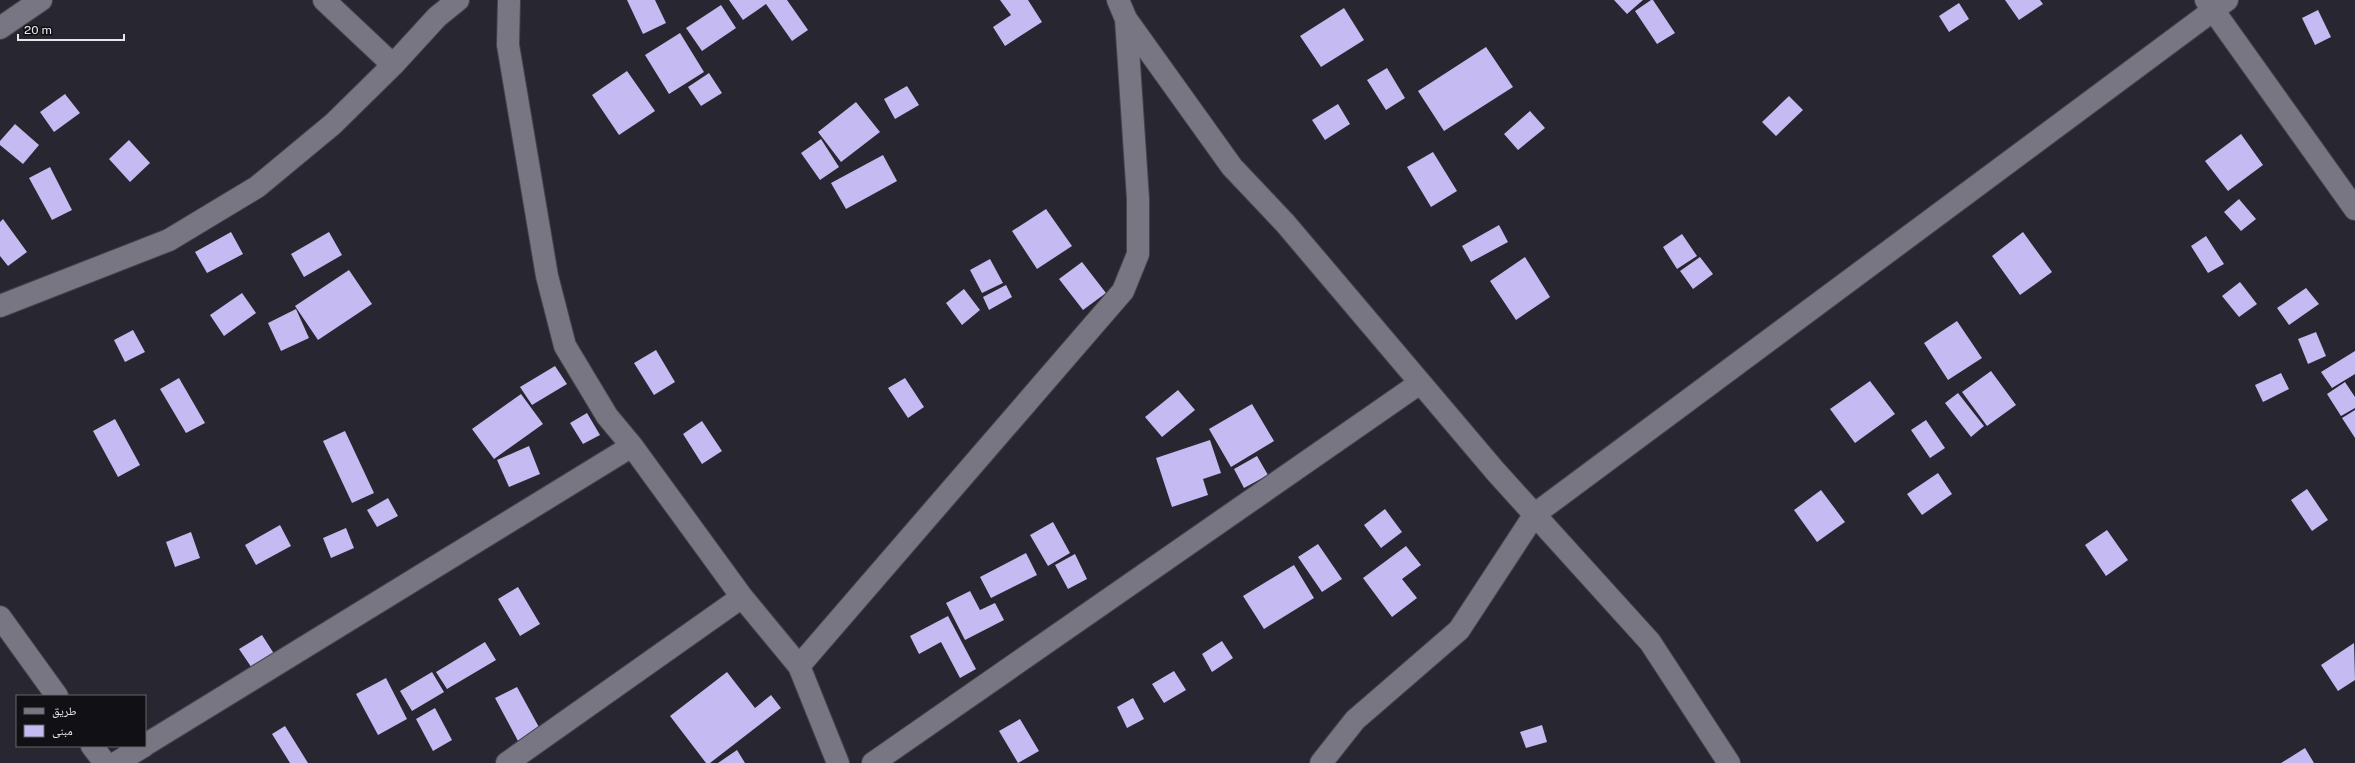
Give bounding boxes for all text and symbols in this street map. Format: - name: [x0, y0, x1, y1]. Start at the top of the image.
- scale bar: [18, 16, 124, 42]
- text: 20 m: [24, 23, 52, 37]
- legend: [16, 695, 146, 747]
- text: طريق: [52, 704, 77, 718]
- text: مبنى: [52, 724, 73, 738]

